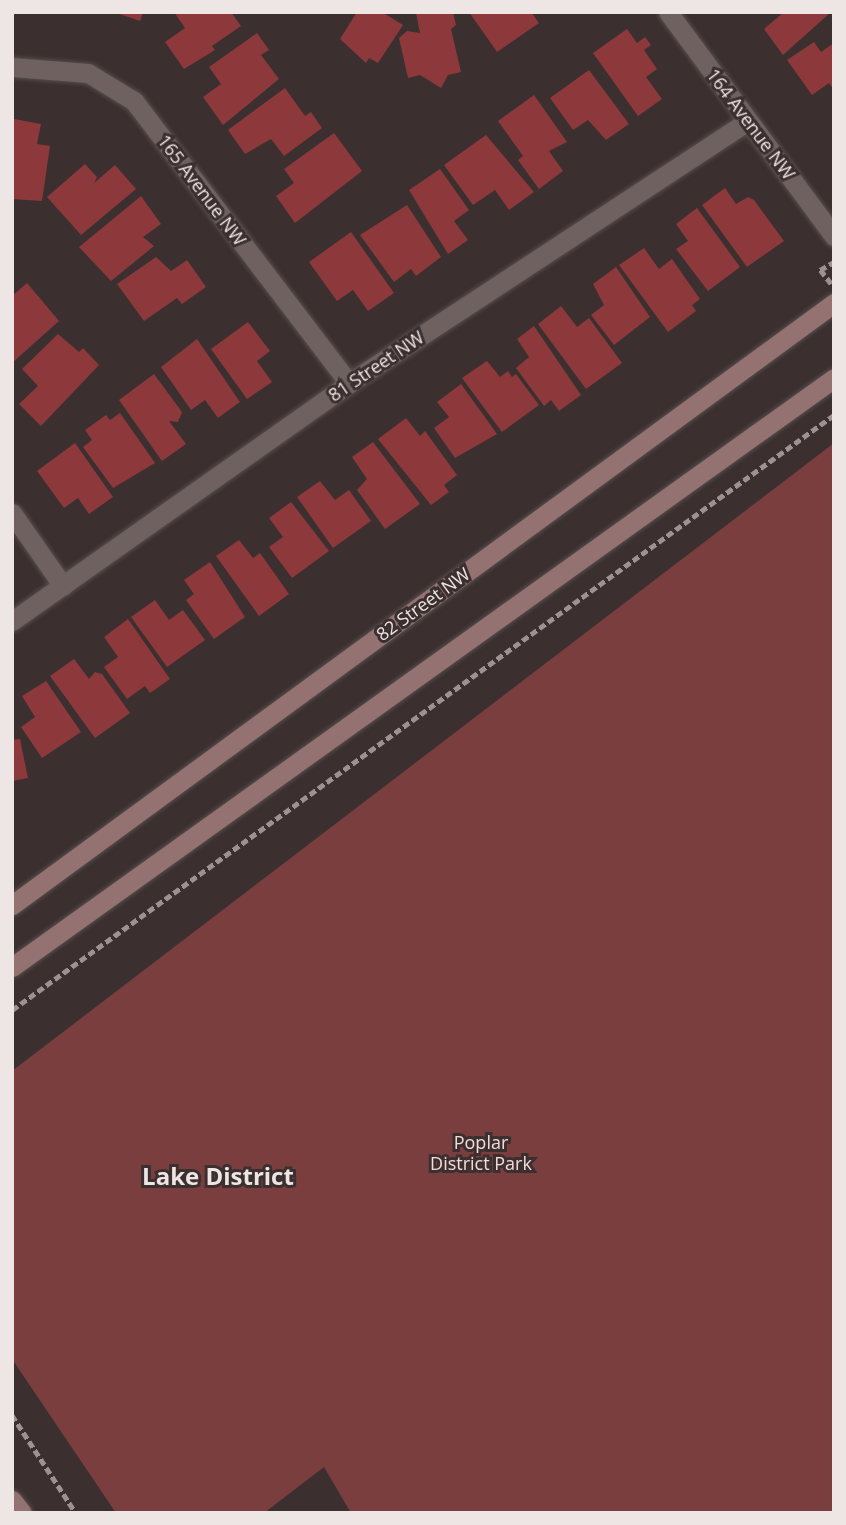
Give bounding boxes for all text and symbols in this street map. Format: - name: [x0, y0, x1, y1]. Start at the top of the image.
- street label: 164 Avenue NW: [702, 64, 800, 184]
- street label: 165 Avenue NW: [153, 130, 251, 250]
- street label: 81 Street NW: [324, 326, 428, 406]
- street label: 82 Street NW: [372, 563, 474, 645]
- park label: Poplar District Park: [430, 1132, 532, 1174]
- district label: Lake District: [142, 1162, 294, 1190]

